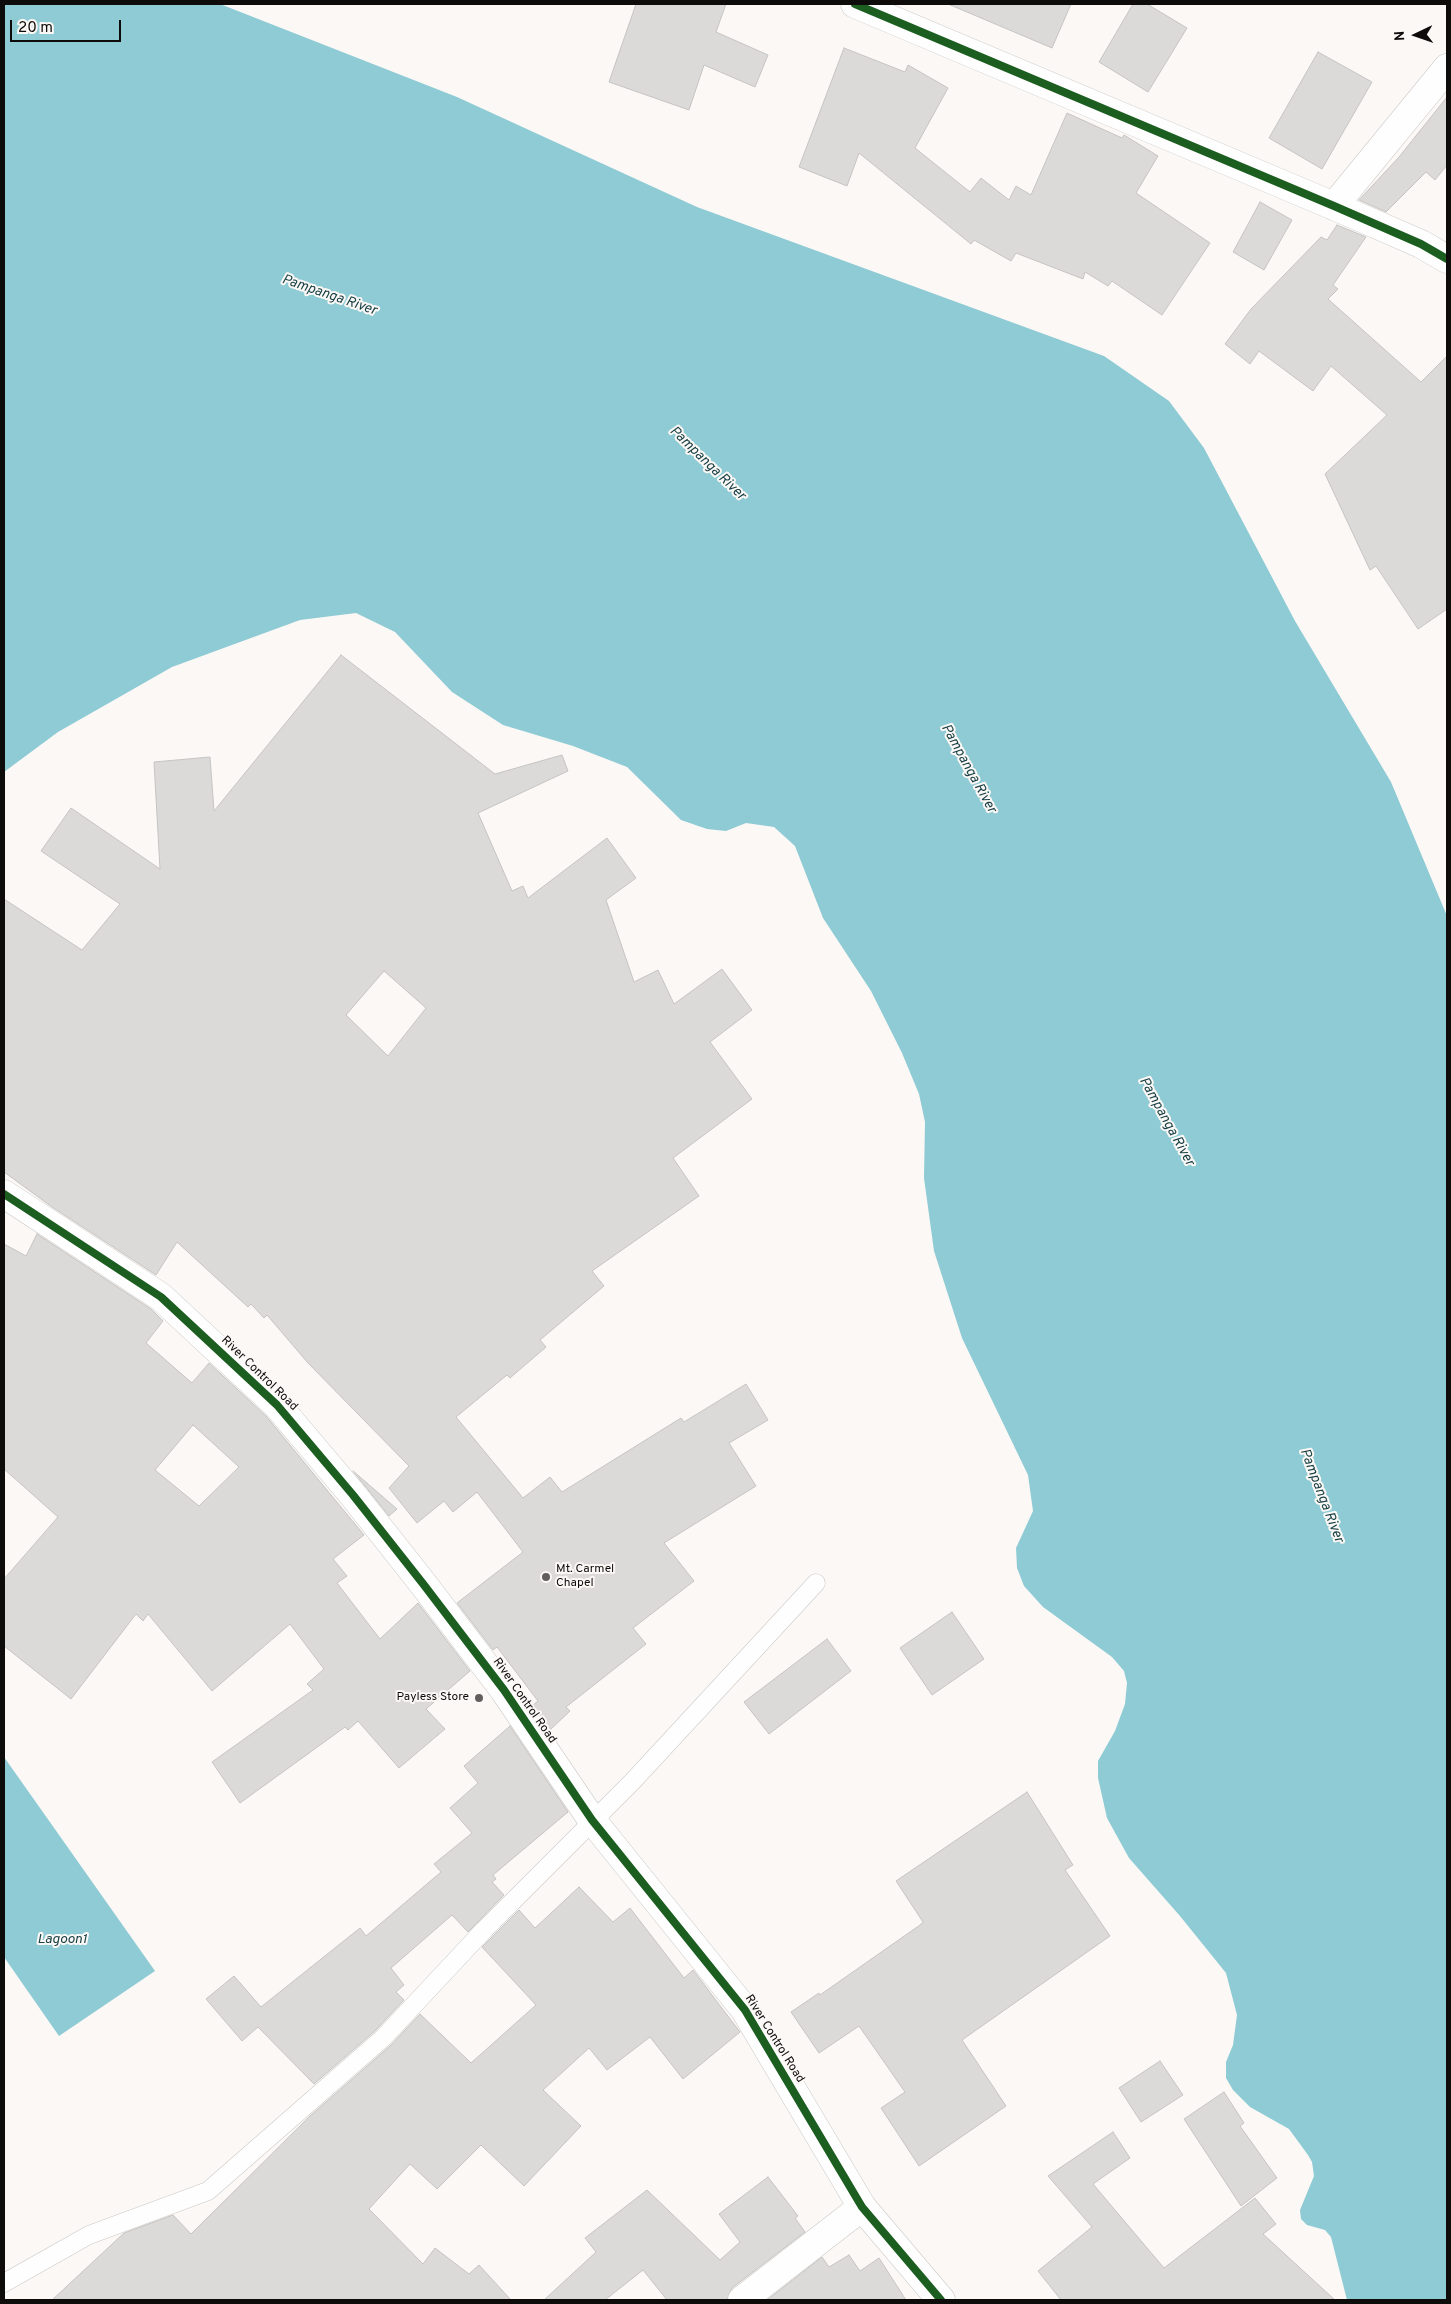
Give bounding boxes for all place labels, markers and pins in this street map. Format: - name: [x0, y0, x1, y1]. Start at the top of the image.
- place label: Mt. Carmel Chapel: [556, 1563, 614, 1591]
- marker: Mt. Carmel Chapel: [540, 1571, 552, 1583]
- place label: Payless Store: [397, 1691, 469, 1705]
- marker: Payless Store: [473, 1692, 485, 1704]

